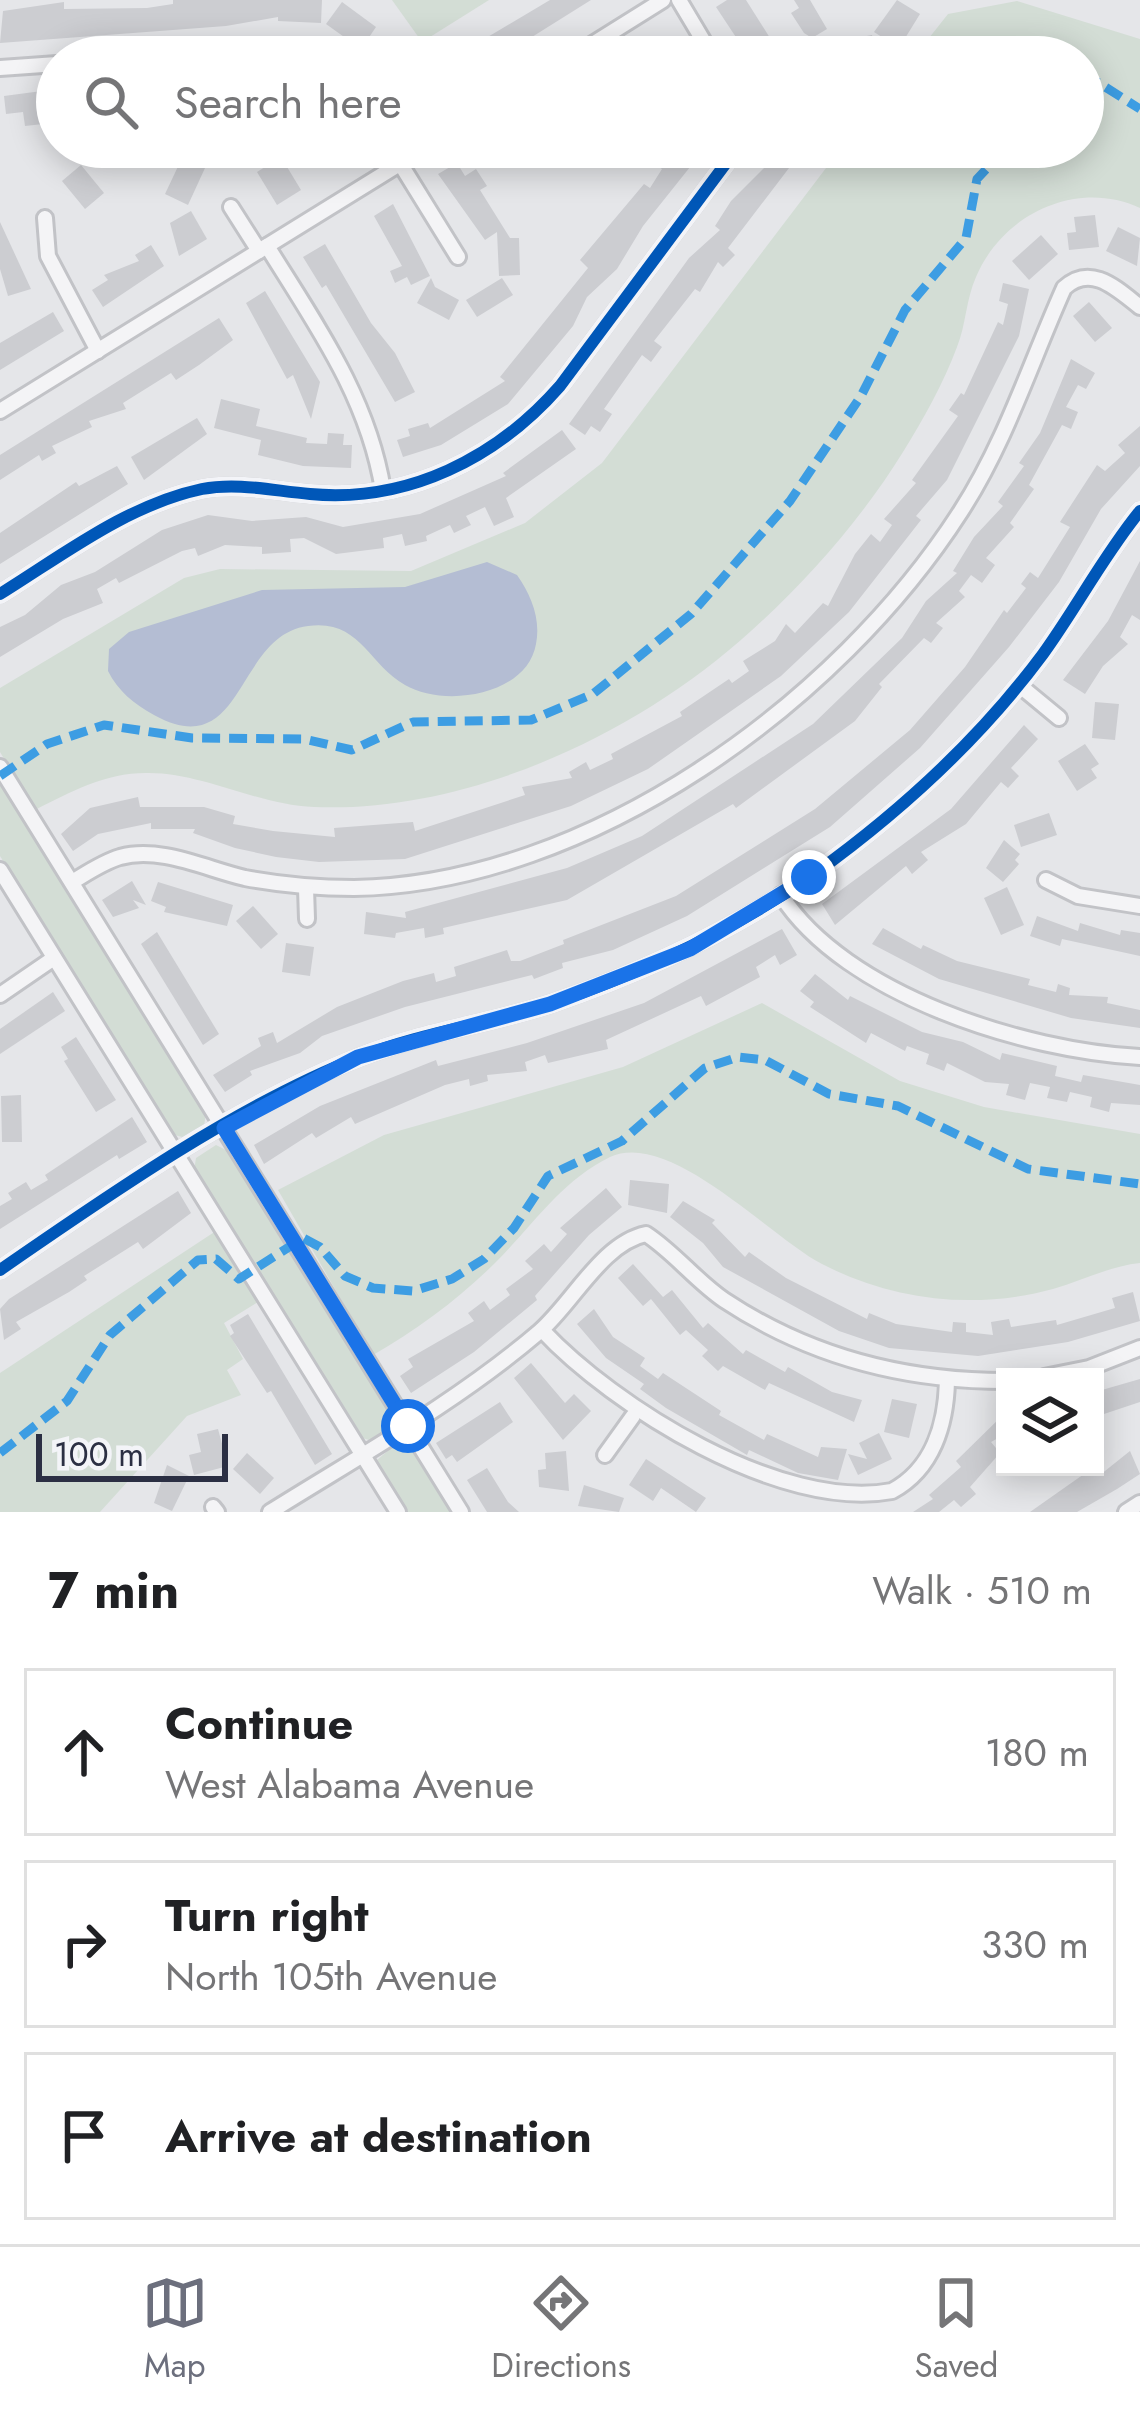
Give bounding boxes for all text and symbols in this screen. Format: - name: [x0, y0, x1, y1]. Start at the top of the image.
- search box: [36, 36, 1104, 168]
- icon: search: [78, 69, 144, 135]
- text: Search here: [174, 70, 402, 135]
- route end: [782, 850, 836, 904]
- map controls: [996, 1368, 1104, 1476]
- button: layers: [996, 1368, 1104, 1476]
- route start: [381, 1399, 435, 1453]
- scale bar: [36, 1428, 228, 1481]
- text: 100 m: [54, 1431, 144, 1478]
- text: 7 min: [48, 1553, 179, 1627]
- text: Walk · 510 m: [872, 1562, 1092, 1619]
- text: Continue: [165, 1691, 353, 1756]
- icon: ahead: [51, 1719, 117, 1785]
- text: 180 m: [985, 1724, 1089, 1781]
- text: West Alabama Avenue: [165, 1756, 534, 1813]
- text: Turn right: [165, 1883, 369, 1948]
- icon: right: [51, 1911, 117, 1977]
- text: 330 m: [981, 1916, 1089, 1973]
- text: North 105th Avenue: [165, 1948, 497, 2005]
- icon: arrive: [51, 2103, 117, 2169]
- text: Arrive at destination: [165, 2104, 592, 2169]
- tab: Map: [142, 2270, 208, 2389]
- tab: Directions: [491, 2270, 631, 2389]
- tab: Saved: [915, 2270, 998, 2389]

